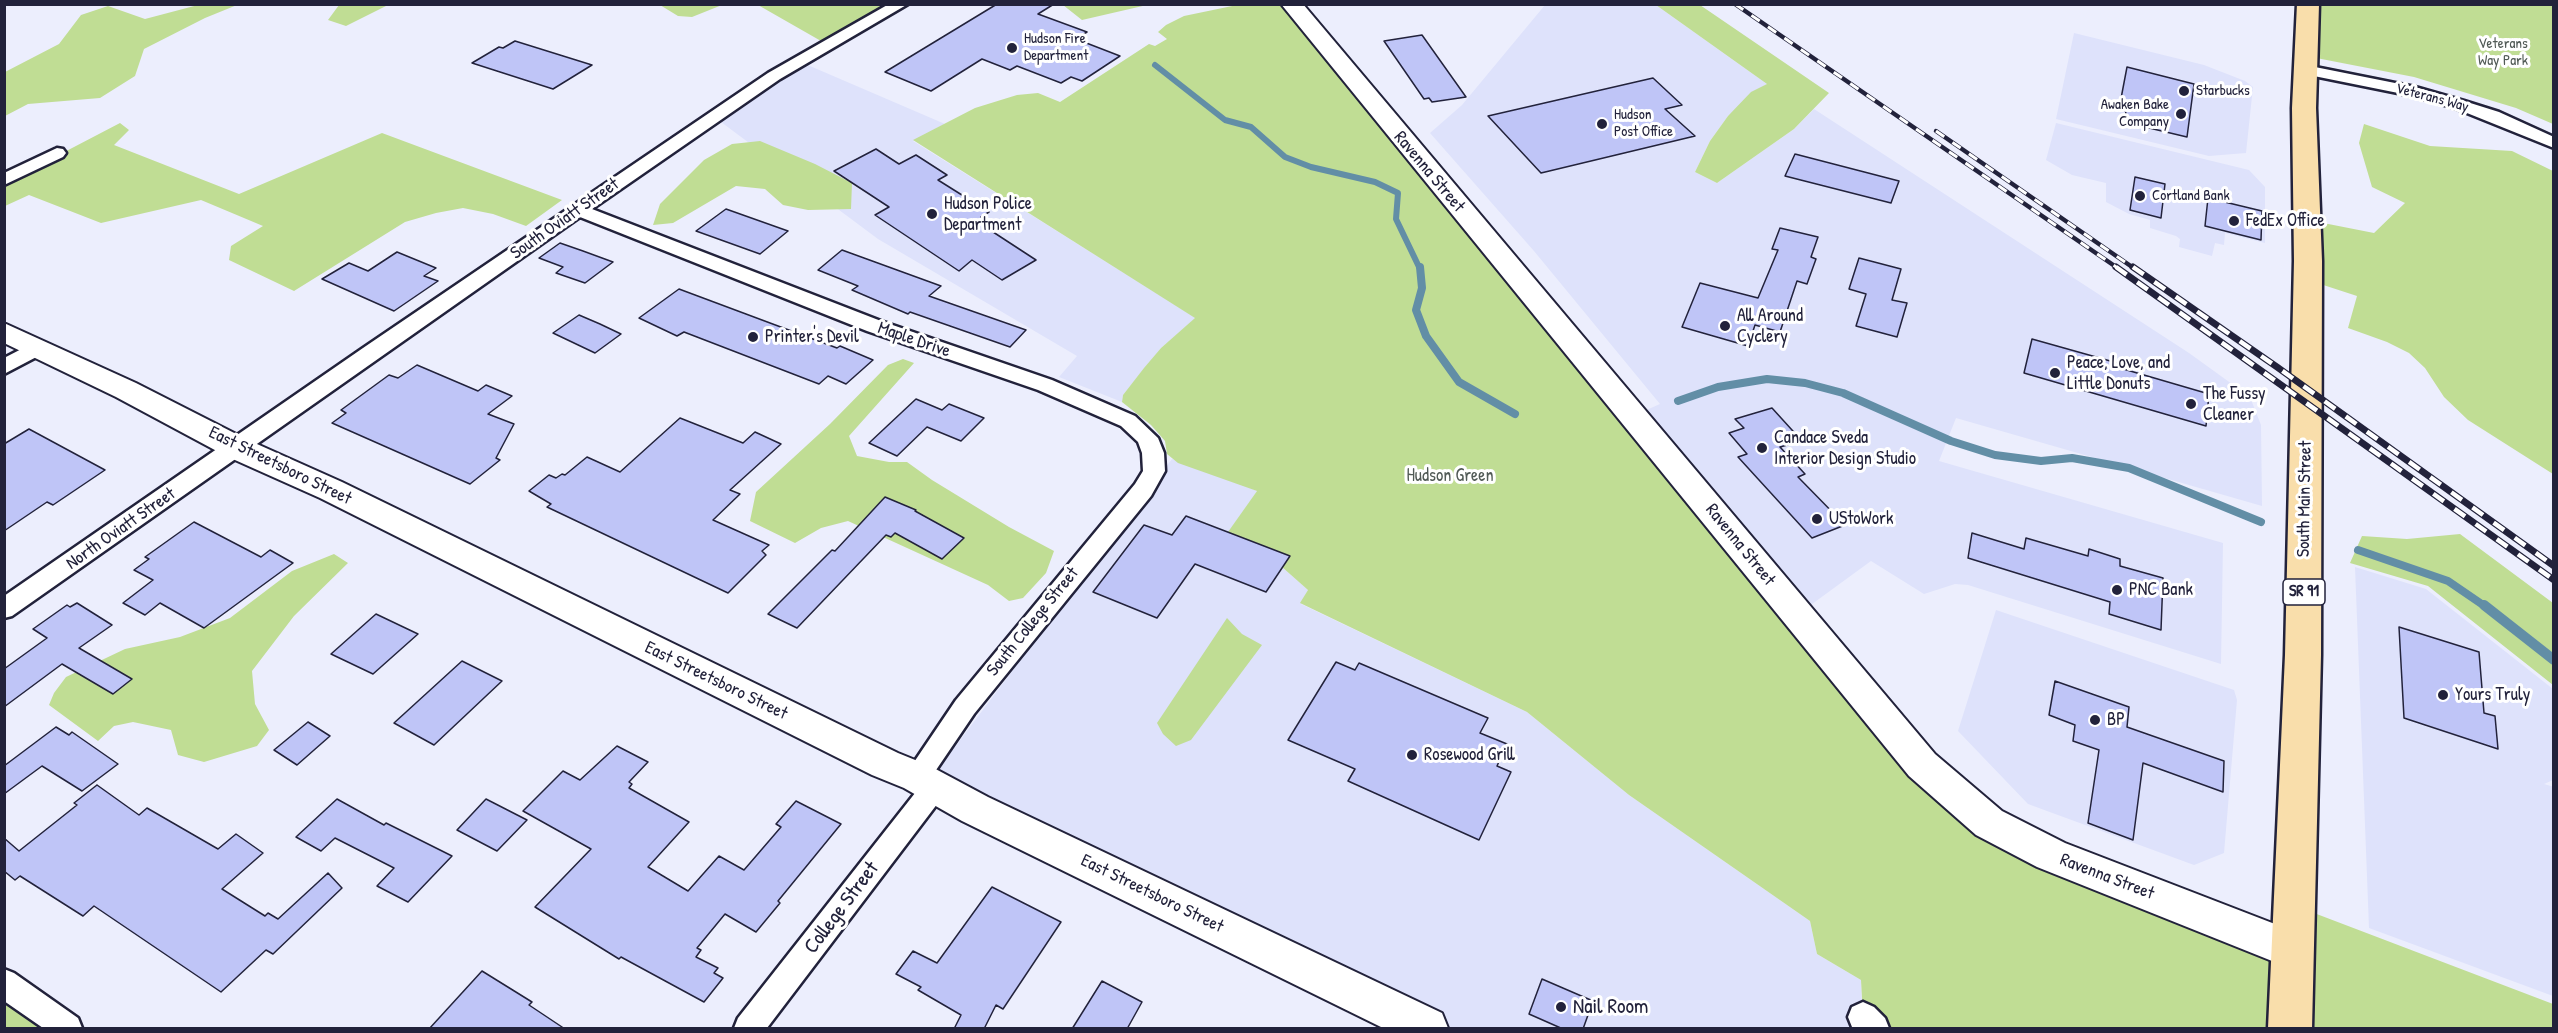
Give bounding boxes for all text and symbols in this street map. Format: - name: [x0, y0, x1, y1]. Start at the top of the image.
- place label: Hudson Fire Department: [1024, 30, 1088, 65]
- park label: Veterans Way Park: [2478, 35, 2528, 70]
- marker: Hudson Fire Department: [1005, 41, 1019, 55]
- street label: Veterans Way: [2394, 80, 2470, 116]
- place label: Starbucks: [2196, 82, 2250, 100]
- marker: Starbucks: [2177, 84, 2191, 98]
- place label: Awaken Bake Company: [2101, 96, 2169, 131]
- place label: Hudson Post Office: [1614, 106, 1673, 141]
- marker: Awaken Bake Company: [2174, 107, 2188, 121]
- marker: Hudson Post Office: [1595, 117, 1609, 131]
- street label: Ravenna Street: [1389, 127, 1469, 217]
- street label: South Oviatt Street: [507, 174, 623, 264]
- place label: Cortland Bank: [2152, 187, 2230, 205]
- marker: Cortland Bank: [2133, 189, 2147, 203]
- place label: Hudson Police Department: [944, 193, 1032, 236]
- marker: Hudson Police Department: [925, 207, 939, 221]
- place label: FedEx Office: [2246, 210, 2325, 232]
- marker: FedEx Office: [2227, 214, 2241, 228]
- place label: All Around Cyclery: [1737, 305, 1803, 348]
- street label: Maple Drive: [875, 318, 953, 362]
- marker: All Around Cyclery: [1718, 319, 1732, 333]
- place label: Printer's Devil: [765, 326, 859, 348]
- marker: Printer's Devil: [746, 330, 760, 344]
- place label: Peace, Love, and Little Donuts: [2067, 352, 2170, 394]
- marker: Peace, Love, and Little Donuts: [2048, 366, 2062, 380]
- place label: The Fussy Cleaner: [2203, 383, 2266, 426]
- marker: The Fussy Cleaner: [2184, 397, 2198, 411]
- street label: East Streetsboro Street: [205, 422, 355, 510]
- place label: Candace Sveda Interior Design Studio: [1774, 427, 1916, 470]
- marker: Candace Sveda Interior Design Studio: [1755, 441, 1769, 455]
- street label: South Main Street: [2293, 441, 2317, 557]
- park label: Hudson Green: [1406, 465, 1494, 487]
- street label: North Oviatt Street: [62, 483, 180, 575]
- street label: Ravenna Street: [1700, 500, 1780, 590]
- place label: UStoWork: [1829, 508, 1893, 530]
- marker: UStoWork: [1810, 512, 1824, 526]
- street label: South College Street: [982, 563, 1084, 681]
- place label: PNC Bank: [2129, 579, 2193, 601]
- road number: SR 91: [2283, 579, 2325, 605]
- marker: PNC Bank: [2110, 583, 2124, 597]
- street label: East Streetsboro Street: [641, 637, 791, 725]
- place label: Yours Truly: [2455, 684, 2530, 706]
- marker: Yours Truly: [2436, 688, 2450, 702]
- place label: BP: [2107, 709, 2125, 731]
- marker: BP: [2088, 713, 2102, 727]
- place label: Rosewood Grill: [1424, 744, 1515, 766]
- marker: Rosewood Grill: [1405, 748, 1419, 762]
- street label: Ravenna Street: [2057, 849, 2157, 905]
- street label: East Streetsboro Street: [1077, 850, 1227, 938]
- street label: College Street: [799, 857, 885, 959]
- place label: Nail Room: [1573, 994, 1648, 1020]
- marker: Nail Room: [1554, 1000, 1568, 1014]

